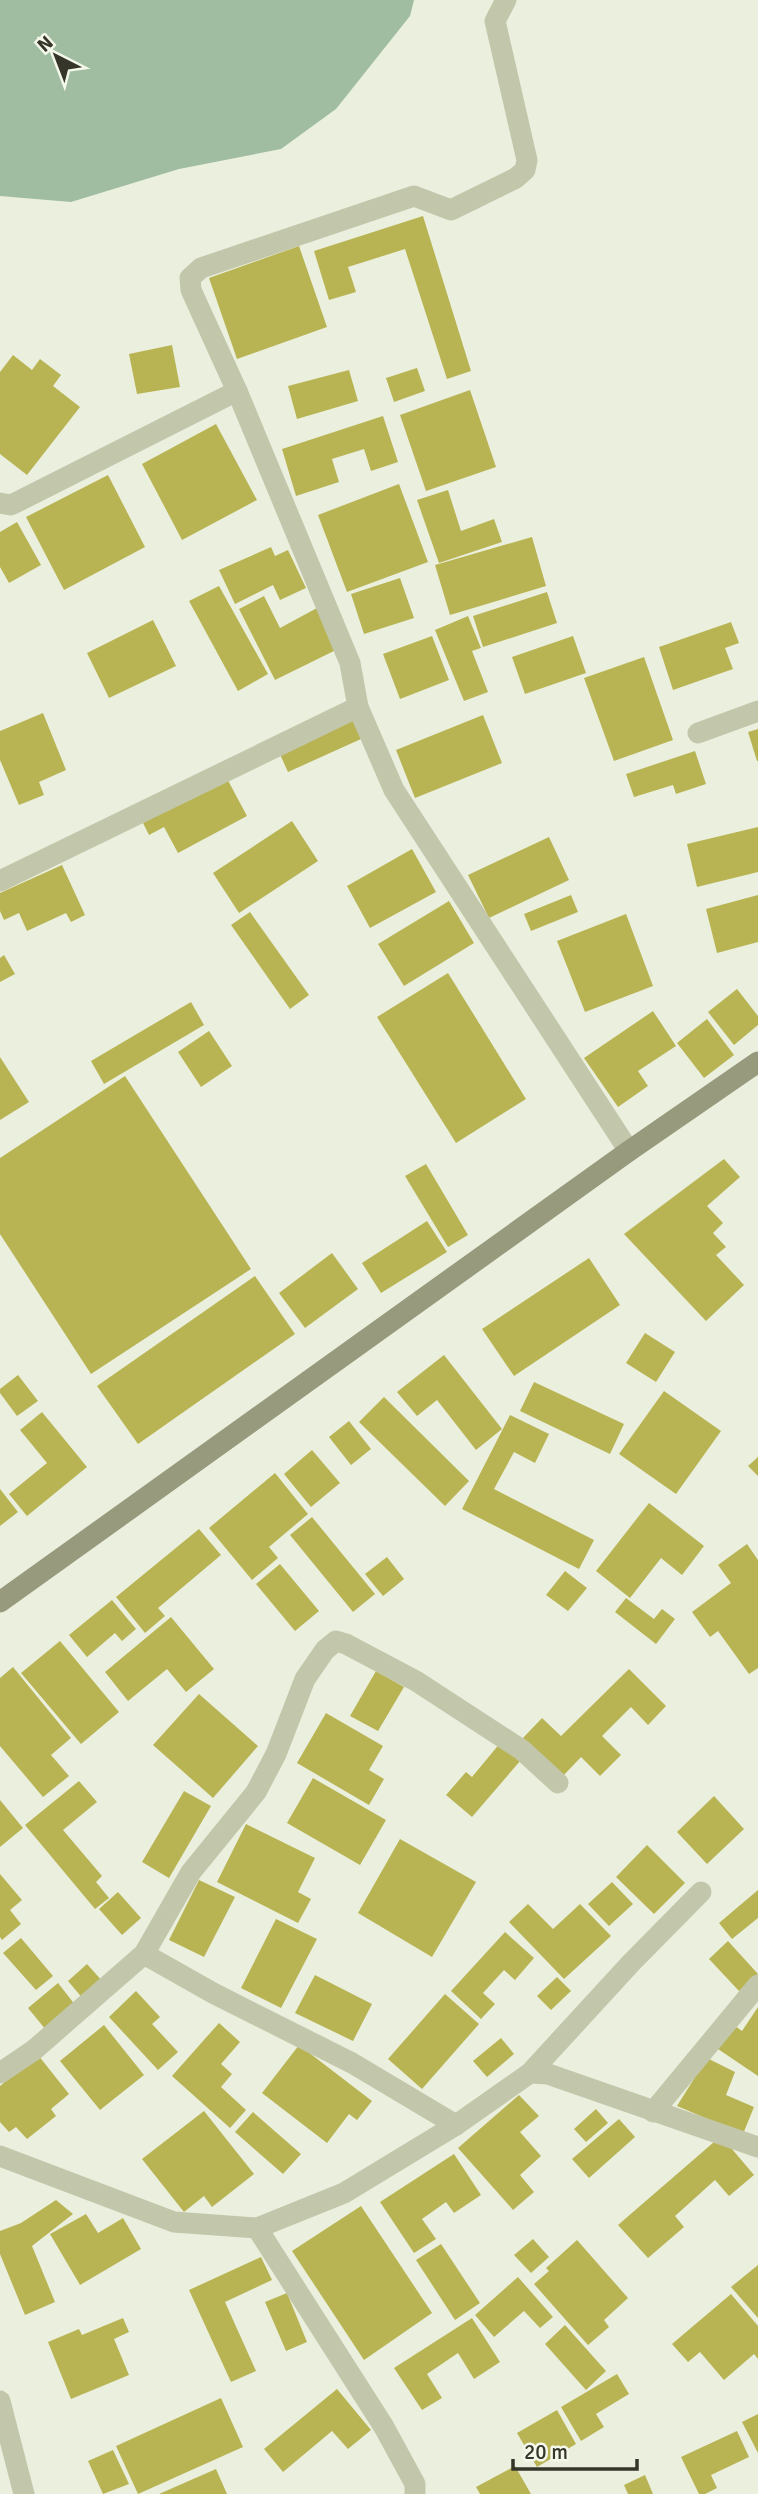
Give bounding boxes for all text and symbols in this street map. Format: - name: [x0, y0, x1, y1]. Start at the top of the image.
- north arrow: [21, 21, 91, 91]
- text: N: [32, 31, 58, 57]
- scale bar: [513, 2428, 637, 2472]
- text: 20 m: [524, 2439, 568, 2465]

